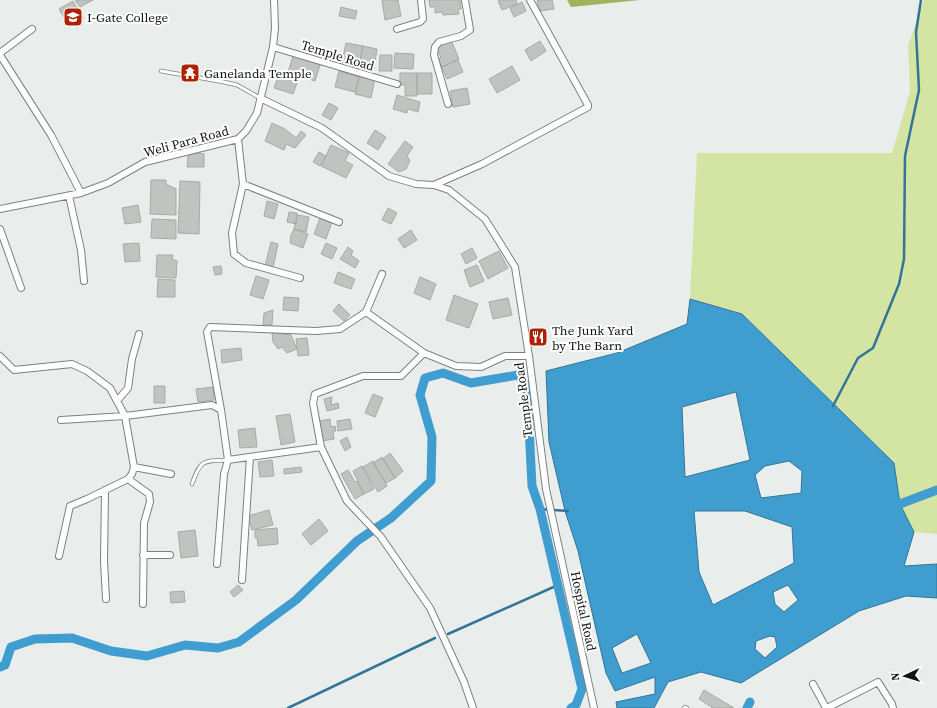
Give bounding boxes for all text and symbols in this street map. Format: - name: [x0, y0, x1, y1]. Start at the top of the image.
- school or university icon: I-Gate College: [62, 6, 84, 28]
- place label: I-Gate College: [87, 9, 169, 26]
- street label: Temple Road: [299, 36, 377, 75]
- temple icon: Ganelanda Temple: [179, 62, 201, 84]
- place label: Ganelanda Temple: [204, 65, 312, 82]
- street label: Weli Para Road: [142, 122, 231, 161]
- place label: The Junk Yard by The Barn: [552, 322, 634, 354]
- restaurant icon: The Junk Yard by The Barn: [527, 326, 549, 348]
- street label: Temple Road: [510, 361, 537, 438]
- street label: Hospital Road: [567, 570, 600, 653]
- north arrow: [885, 656, 925, 696]
- text: N: [888, 672, 903, 681]

